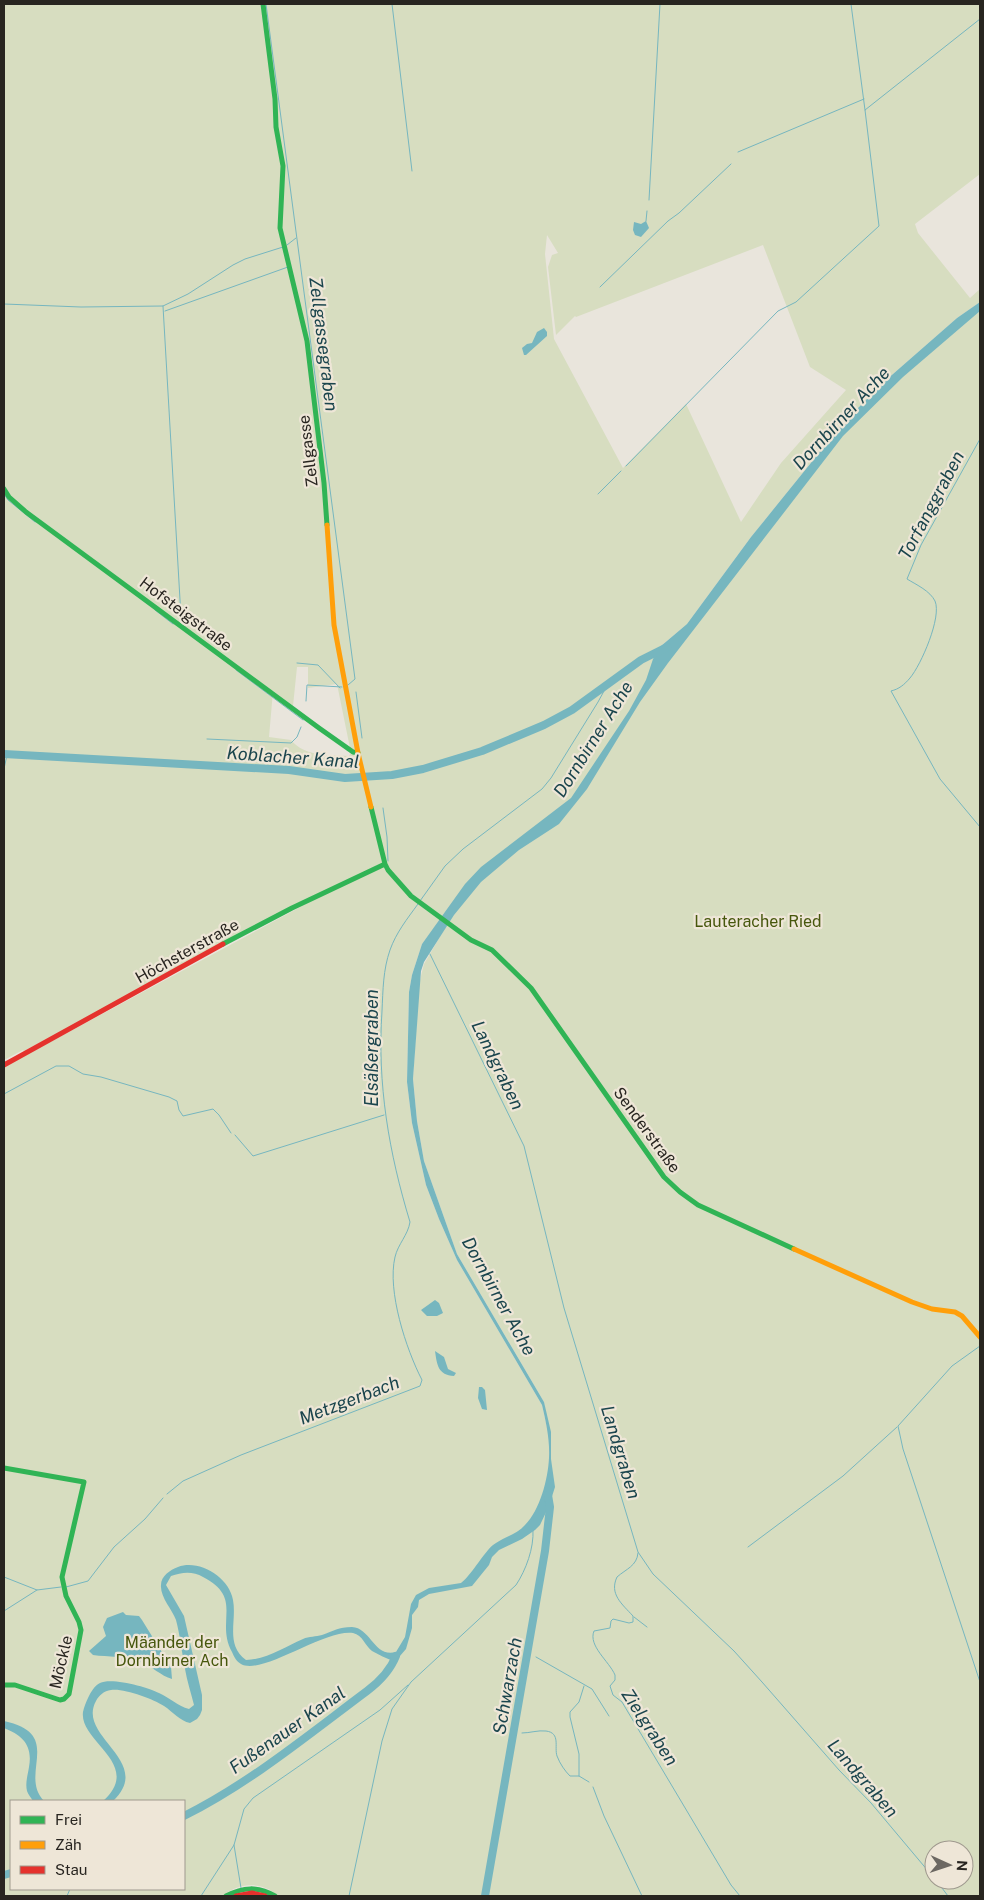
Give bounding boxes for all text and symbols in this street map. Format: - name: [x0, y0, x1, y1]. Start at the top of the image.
- water label: Zellgassegraben: [305, 276, 343, 412]
- water label: Dornbirner Ache: [788, 362, 894, 474]
- street label: Zellgasse: [294, 414, 322, 488]
- water label: Torfanggraben: [894, 447, 968, 563]
- street label: Hofsteigstraße: [136, 573, 236, 655]
- water label: Dornbirner Ache: [549, 677, 637, 801]
- water label: Koblacher Kanal: [226, 742, 360, 772]
- park label: Lauteracher Ried: [694, 912, 822, 931]
- street label: Höchsterstraße: [132, 915, 242, 987]
- water label: Elsäßergraben: [361, 989, 382, 1107]
- water label: Landgraben: [467, 1017, 529, 1113]
- street label: Senderstraße: [610, 1083, 684, 1177]
- water label: Dornbirner Ache: [458, 1233, 540, 1359]
- water label: Metzgerbach: [296, 1371, 402, 1429]
- water label: Landgraben: [597, 1403, 645, 1501]
- street label: Möckle: [46, 1633, 76, 1691]
- park label: Mäander der Dornbirner Ach: [116, 1633, 228, 1670]
- water label: Schwarzach: [488, 1636, 526, 1736]
- water label: Fußenauer Kanal: [225, 1682, 349, 1778]
- water label: Zielgraben: [617, 1685, 683, 1769]
- water label: Landgraben: [823, 1735, 903, 1821]
- legend: [10, 1800, 185, 1890]
- text: Frei: [55, 1811, 82, 1828]
- text: Zäh: [55, 1836, 82, 1853]
- north arrow: [924, 1840, 974, 1890]
- text: N: [954, 1860, 970, 1872]
- text: Stau: [55, 1861, 88, 1878]

